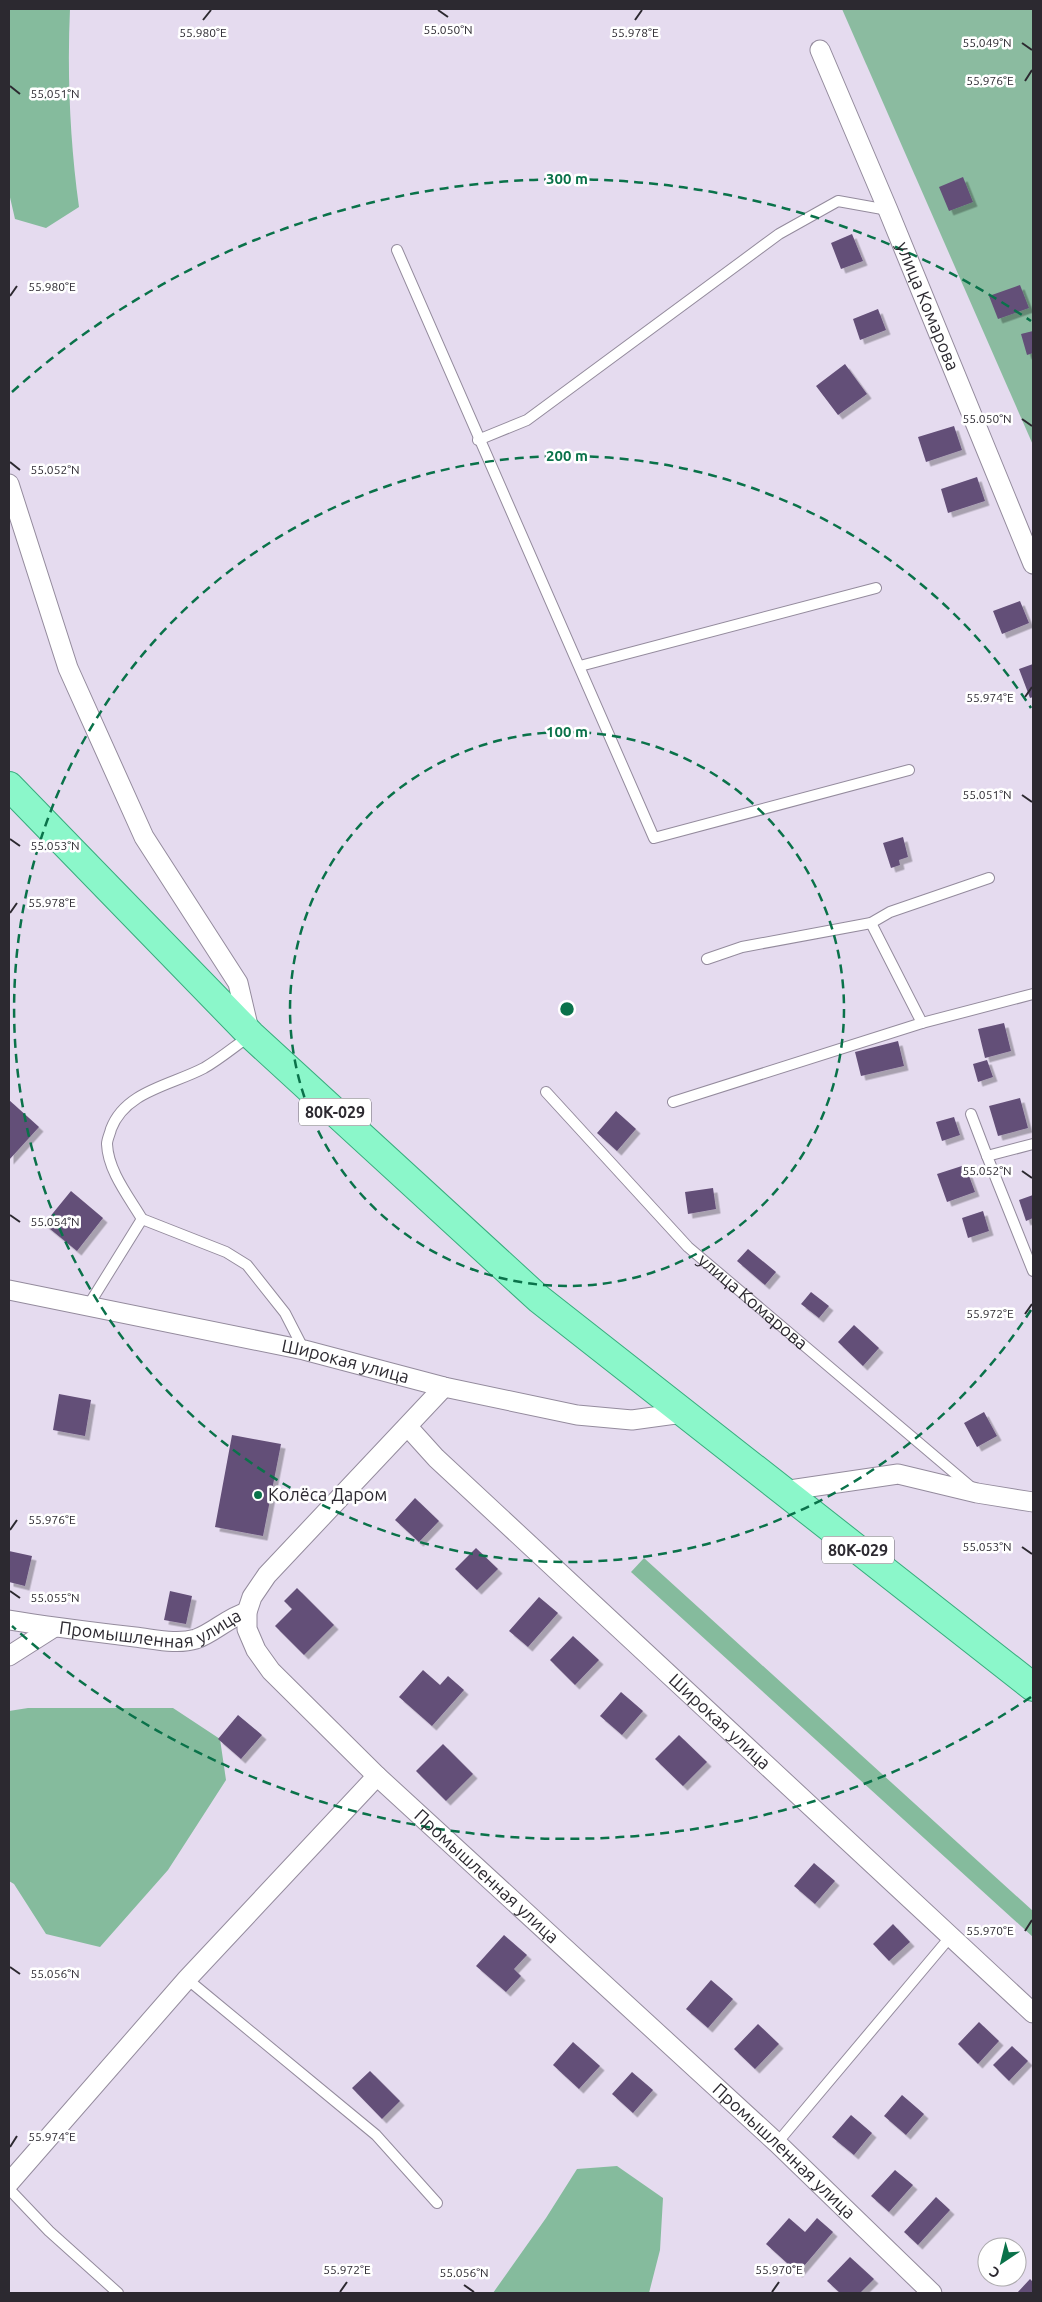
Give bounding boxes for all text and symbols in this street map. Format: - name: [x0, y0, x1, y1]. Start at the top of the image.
- text: 55.050°N: [423, 23, 473, 36]
- text: 55.980°E: [179, 26, 227, 39]
- text: 55.978°E: [611, 26, 659, 39]
- text: 55.049°N: [962, 36, 1012, 49]
- text: 55.976°E: [966, 74, 1014, 87]
- text: 55.051°N: [30, 87, 80, 100]
- text: 300 m: [546, 170, 588, 187]
- street label: улица Комарова: [893, 239, 964, 373]
- text: 55.980°E: [28, 280, 76, 293]
- text: 55.050°N: [962, 412, 1012, 425]
- text: 200 m: [546, 447, 588, 464]
- text: 55.052°N: [30, 463, 80, 476]
- text: 55.974°E: [966, 691, 1014, 704]
- text: 100 m: [546, 723, 588, 740]
- text: 55.051°N: [962, 788, 1012, 801]
- text: 55.053°N: [30, 839, 80, 852]
- text: 55.978°E: [28, 896, 76, 909]
- centre of rings: [558, 1000, 576, 1018]
- road number: 80К-029: [299, 1098, 371, 1126]
- text: 55.052°N: [962, 1164, 1012, 1177]
- text: 55.054°N: [30, 1215, 80, 1228]
- street label: улица Комарова: [694, 1249, 812, 1353]
- text: 55.972°E: [966, 1307, 1014, 1320]
- street label: Широкая улица: [280, 1335, 412, 1386]
- place label: Колёса Даром: [268, 1484, 387, 1504]
- marker: Колёса Даром: [252, 1489, 264, 1501]
- text: 55.976°E: [28, 1513, 76, 1526]
- road number: 80К-029: [822, 1536, 894, 1564]
- text: 55.053°N: [962, 1540, 1012, 1553]
- text: 55.055°N: [30, 1591, 80, 1604]
- street label: Промышленная улица: [58, 1605, 244, 1651]
- street label: Широкая улица: [666, 1669, 775, 1773]
- street label: Промышленная улица: [411, 1805, 563, 1947]
- text: 55.970°E: [966, 1924, 1014, 1937]
- text: 55.056°N: [30, 1967, 80, 1980]
- street label: Промышленная улица: [709, 2078, 860, 2222]
- text: 55.974°E: [28, 2130, 76, 2143]
- north arrow: [977, 2237, 1027, 2287]
- text: 55.972°E: [323, 2263, 371, 2276]
- text: 55.970°E: [755, 2263, 803, 2276]
- text: С: [986, 2264, 1003, 2282]
- text: 55.056°N: [439, 2266, 489, 2279]

